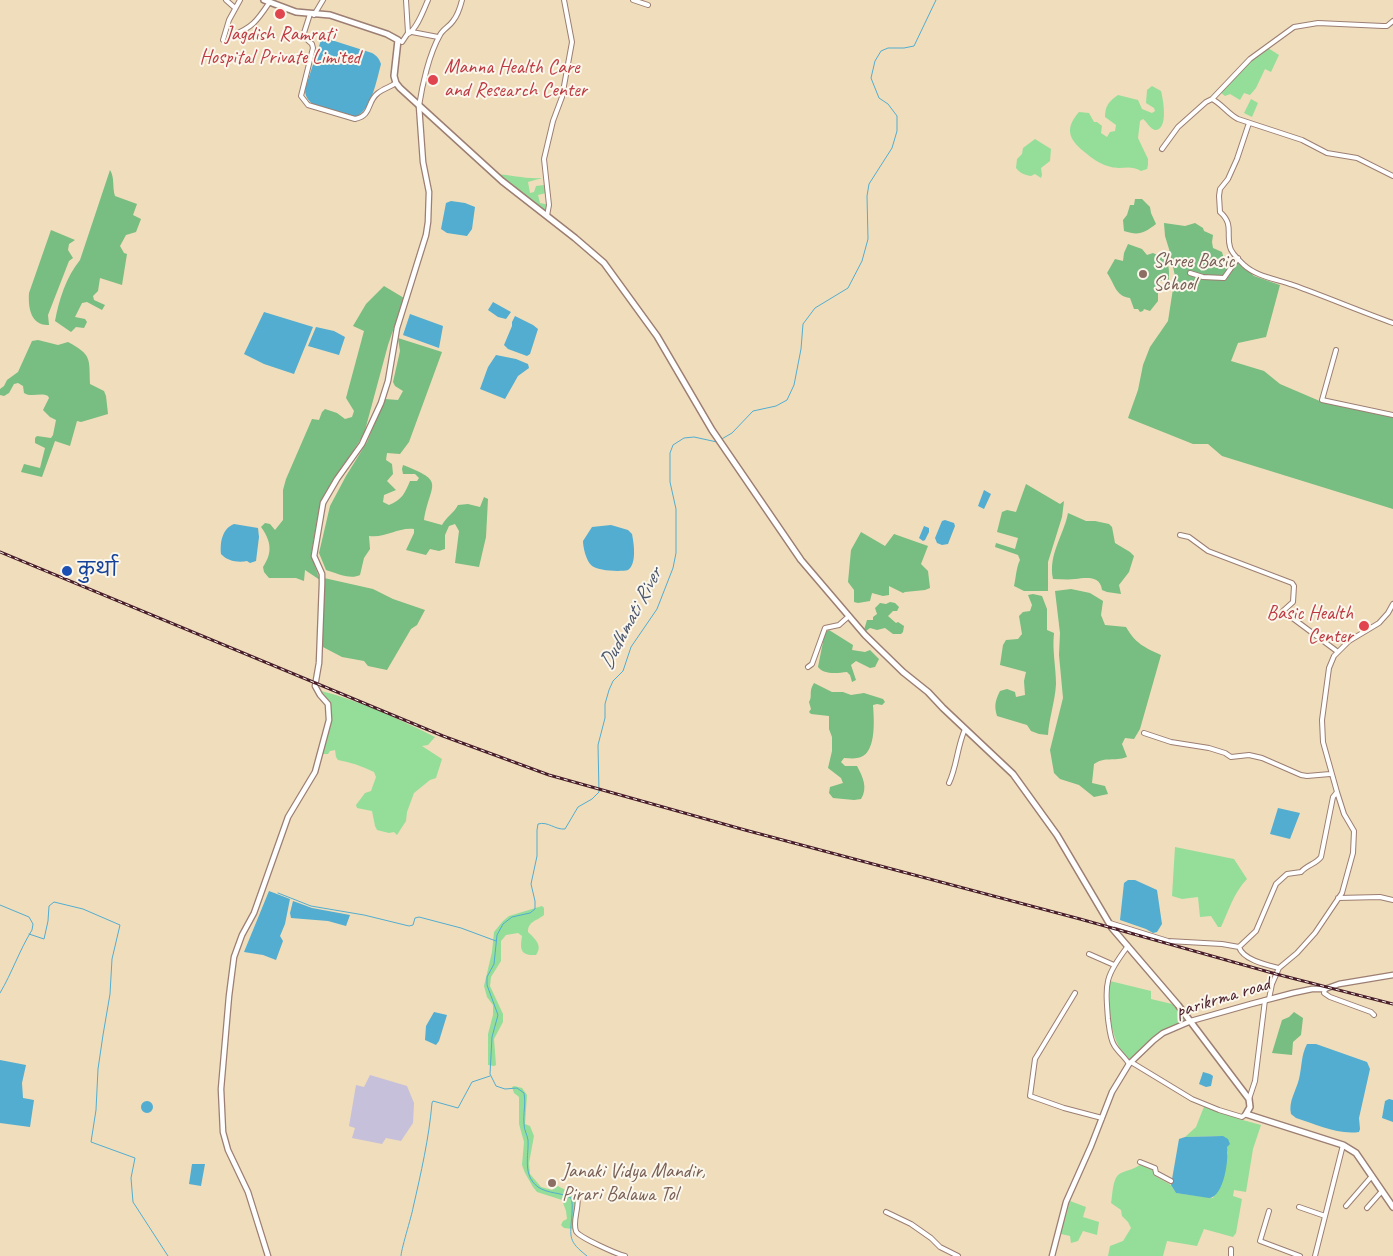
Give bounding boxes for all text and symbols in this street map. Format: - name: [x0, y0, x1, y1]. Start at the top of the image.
- marker: Jagdish Ramrati Hospital Private Limited: [273, 7, 287, 21]
- place label: Jagdish Ramrati Hospital Private Limited: [200, 23, 360, 70]
- place label: Manna Health Care and Research Center: [444, 56, 587, 103]
- marker: Manna Health Care and Research Center: [426, 73, 440, 87]
- place label: Shree Basic School: [1153, 250, 1234, 297]
- marker: Shree Basic School: [1137, 268, 1149, 280]
- place label: कुर्था: [78, 559, 118, 583]
- marker: कुर्था: [60, 564, 74, 578]
- water label: Dudhmati River: [594, 564, 668, 674]
- place label: Basic Health Center: [1267, 602, 1353, 649]
- marker: Basic Health Center: [1357, 619, 1371, 633]
- street label: parikrma road: [1173, 972, 1273, 1024]
- place label: Janaki Vidya Mandir, Pirari Balawa Tol: [562, 1160, 706, 1207]
- marker: Janaki Vidya Mandir, Pirari Balawa Tol: [546, 1177, 558, 1189]

